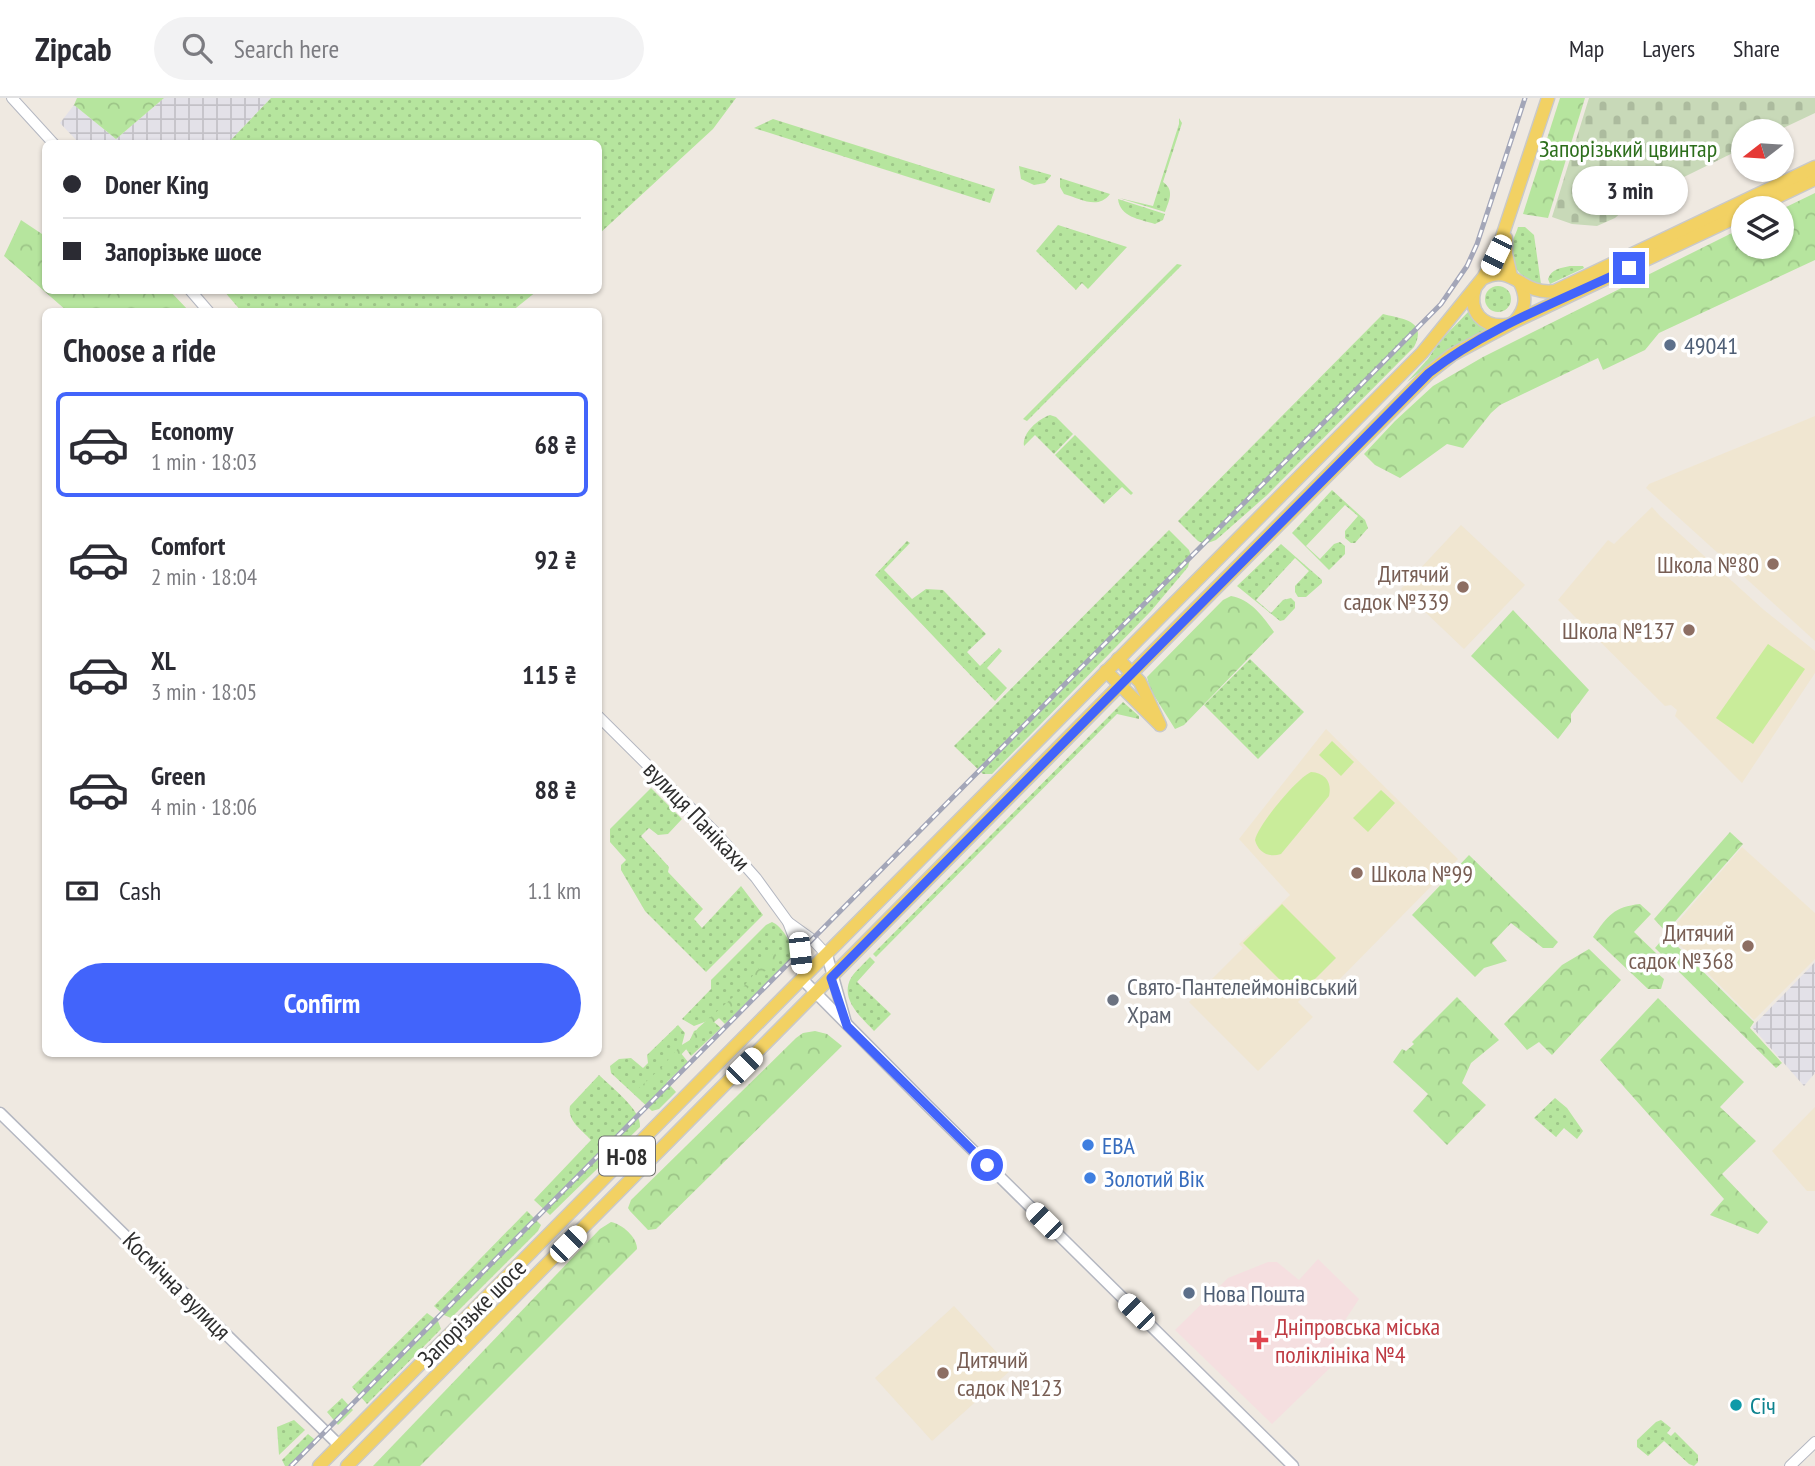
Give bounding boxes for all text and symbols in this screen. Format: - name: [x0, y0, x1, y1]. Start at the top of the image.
- search box: [154, 17, 644, 80]
- text: Zipcab: [35, 27, 112, 70]
- icon: search: [178, 29, 216, 67]
- text: Search here: [234, 32, 339, 65]
- text: Map: [1569, 33, 1604, 64]
- text: Layers: [1642, 33, 1695, 64]
- text: Share: [1733, 33, 1780, 64]
- north arrow: [1731, 119, 1794, 182]
- map controls: [1731, 119, 1794, 259]
- park label: Запорізький цвинтар: [1539, 133, 1717, 164]
- callout: 3 min: [1571, 166, 1687, 216]
- text: Doner King: [105, 168, 209, 201]
- text: 3 min: [1607, 176, 1653, 205]
- button: layers: [1731, 196, 1794, 259]
- car: [1478, 232, 1515, 278]
- text: Запорізьке шосе: [105, 235, 262, 268]
- route end: [1613, 252, 1645, 284]
- text: Choose a ride: [63, 329, 216, 371]
- place label: 49041: [1684, 330, 1738, 361]
- marker: 49041: [1662, 337, 1678, 353]
- icon: car: [67, 413, 130, 476]
- text: Economy: [151, 414, 233, 447]
- text: 68 ₴: [534, 428, 577, 461]
- text: 1 min · 18:03: [151, 447, 257, 476]
- icon: car: [67, 528, 130, 591]
- text: Comfort: [151, 529, 225, 562]
- text: 92 ₴: [534, 543, 577, 576]
- place label: Школа №80: [1657, 549, 1759, 580]
- marker: Школа №80: [1765, 556, 1781, 572]
- place label: Дитячий садок №339: [1343, 558, 1449, 617]
- text: 2 min · 18:04: [151, 562, 257, 591]
- marker: Дитячий садок №339: [1455, 579, 1471, 595]
- place label: Школа №137: [1562, 615, 1675, 646]
- marker: Школа №137: [1681, 622, 1697, 638]
- icon: car: [67, 643, 130, 706]
- text: XL: [151, 644, 176, 677]
- text: 115 ₴: [522, 658, 577, 691]
- text: 3 min · 18:05: [151, 677, 257, 706]
- street label: вулиця Панікахи: [637, 755, 757, 877]
- icon: car: [67, 758, 130, 821]
- text: Green: [151, 759, 206, 792]
- text: 88 ₴: [534, 773, 577, 806]
- text: 4 min · 18:06: [151, 792, 257, 821]
- place label: Школа №99: [1371, 858, 1473, 889]
- marker: Школа №99: [1349, 865, 1365, 881]
- icon: cash: [63, 872, 101, 910]
- text: Cash: [119, 874, 161, 907]
- text: 1.1 km: [527, 876, 581, 905]
- place label: Дитячий садок №368: [1628, 917, 1734, 976]
- car: [788, 931, 813, 975]
- marker: Дитячий садок №368: [1740, 938, 1756, 954]
- button: Confirm: [63, 963, 581, 1043]
- place label: Свято-Пантелеймонівський Храм: [1127, 971, 1358, 1030]
- marker: Свято-Пантелеймонівський Храм: [1105, 992, 1121, 1008]
- car: [722, 1044, 767, 1088]
- place label: ЕВА: [1102, 1130, 1136, 1161]
- road number: Н-08: [599, 1136, 655, 1176]
- marker: ЕВА: [1080, 1137, 1096, 1153]
- route start: [971, 1149, 1003, 1181]
- place label: Золотий Вік: [1104, 1163, 1205, 1194]
- marker: Золотий Вік: [1082, 1170, 1098, 1186]
- car: [1022, 1199, 1067, 1243]
- car: [546, 1222, 591, 1266]
- street label: Космічна вулиця: [116, 1225, 238, 1347]
- street label: Запорізьке шосе: [411, 1252, 533, 1374]
- place label: Нова Пошта: [1203, 1278, 1305, 1309]
- marker: Нова Пошта: [1181, 1285, 1197, 1301]
- car: [1114, 1290, 1159, 1334]
- place label: Дніпровська міська поліклініка №4: [1275, 1311, 1440, 1370]
- marker: Дніпровська міська поліклініка №4: [1249, 1330, 1269, 1350]
- place label: Дитячий садок №123: [957, 1344, 1063, 1403]
- marker: Дитячий садок №123: [935, 1365, 951, 1381]
- place label: Січ: [1750, 1390, 1776, 1421]
- marker: Січ: [1728, 1397, 1744, 1413]

